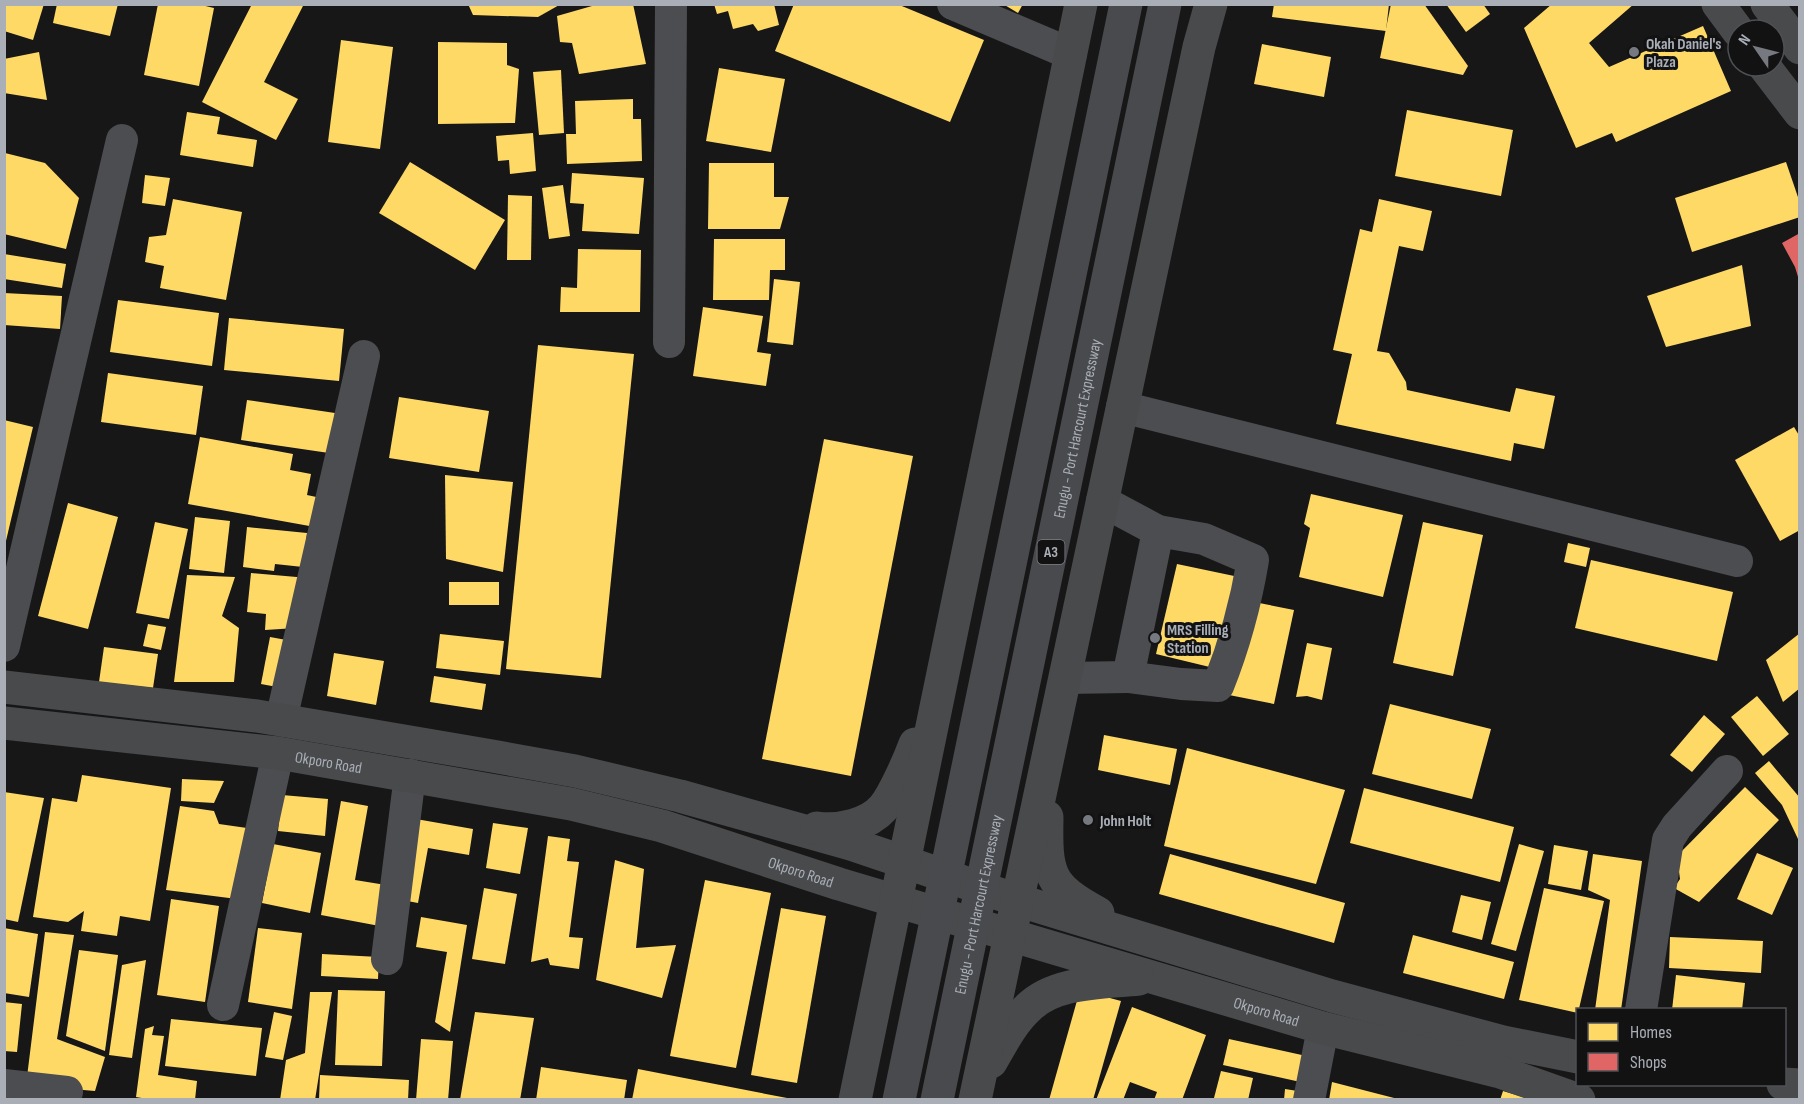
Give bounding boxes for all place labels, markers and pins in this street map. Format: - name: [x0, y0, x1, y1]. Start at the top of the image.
- place label: Okah Daniel's Plaza: [1646, 35, 1721, 72]
- marker: Okah Daniel's Plaza: [1627, 45, 1641, 59]
- place label: MRS Filling Station: [1167, 621, 1229, 658]
- marker: MRS Filling Station: [1148, 631, 1162, 645]
- place label: John Holt: [1099, 812, 1151, 831]
- marker: John Holt: [1081, 813, 1095, 827]

